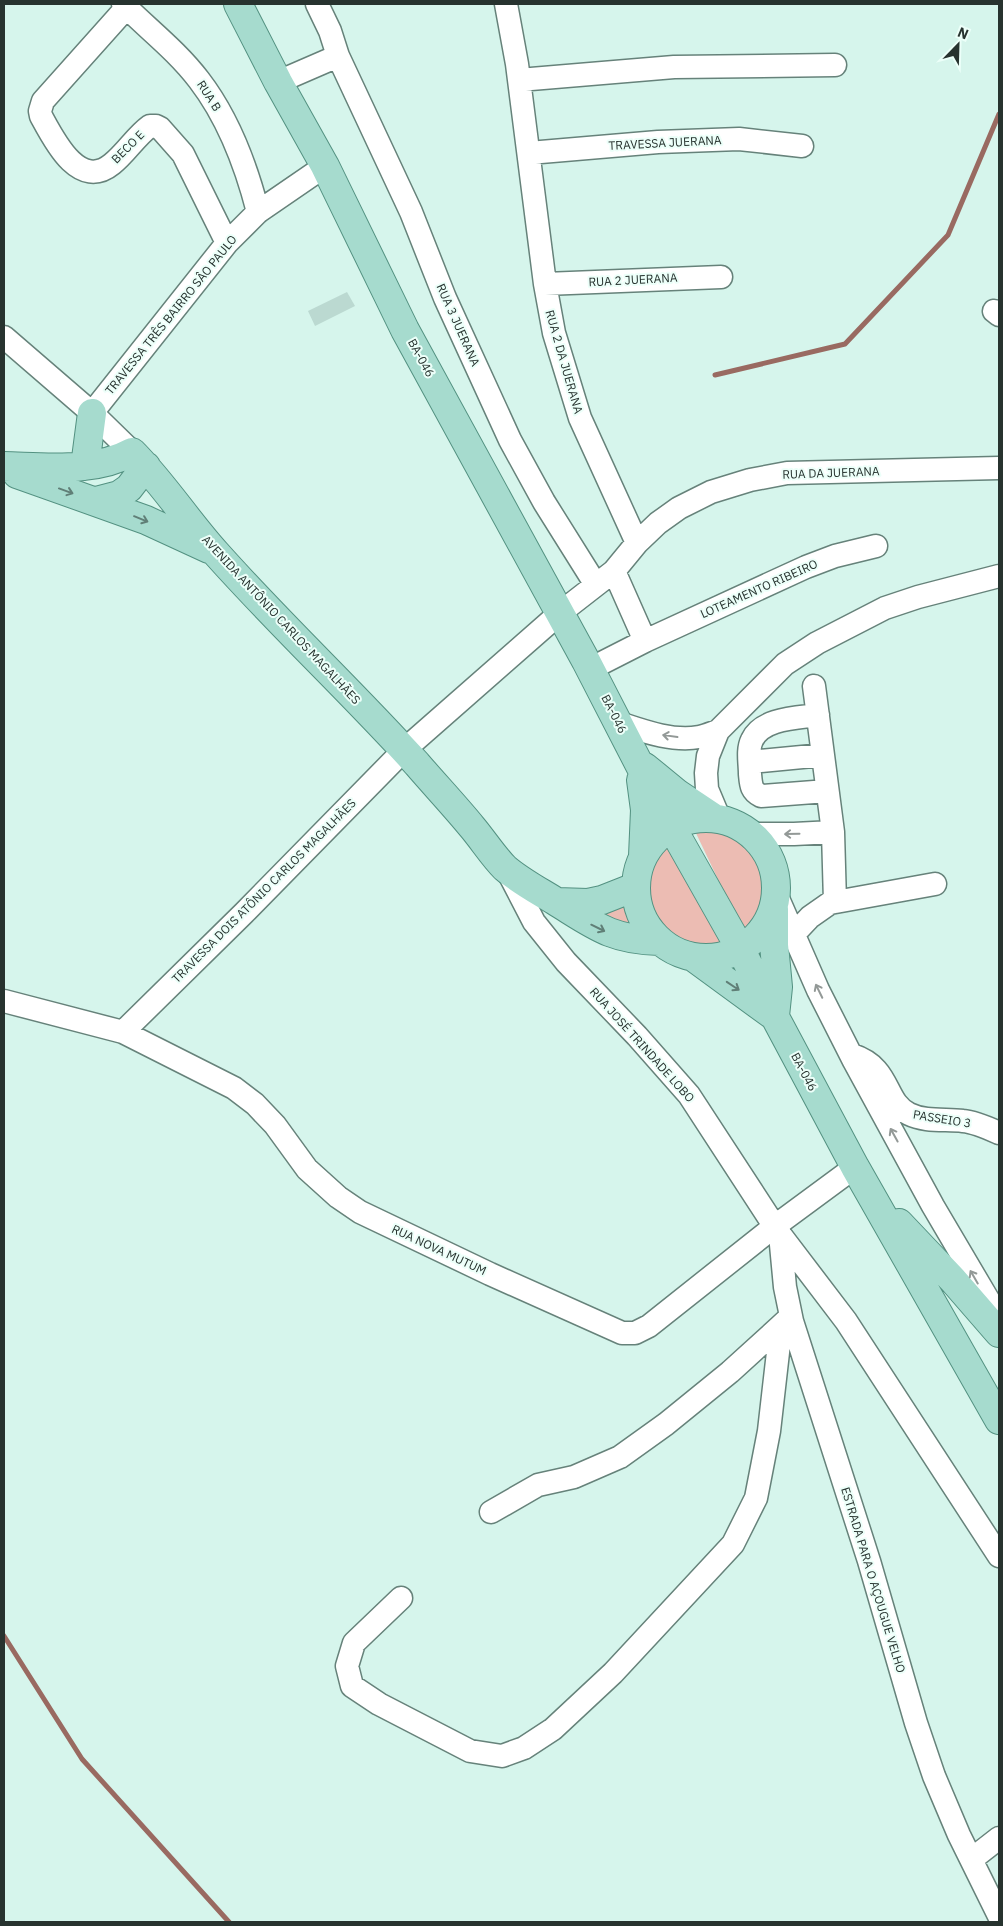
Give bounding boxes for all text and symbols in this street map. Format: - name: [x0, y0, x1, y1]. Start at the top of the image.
- north arrow: [933, 20, 983, 70]
- text: N: [955, 23, 971, 43]
- street label: RUA B: [194, 77, 225, 114]
- street label: BECO E: [108, 127, 147, 166]
- street label: TRAVESSA JUERANA: [608, 132, 722, 153]
- street label: TRAVESSA TRÊS BAIRRO SÂO PAULO: [102, 232, 240, 397]
- street label: RUA 2 JUERANA: [588, 270, 678, 289]
- street label: RUA 3 JUERANA: [434, 281, 484, 369]
- street label: RUA 2 DA JUERANA: [542, 308, 587, 416]
- street label: BA-046: [405, 336, 438, 380]
- street label: RUA DA JUERANA: [782, 463, 880, 482]
- one-way arrow: [58, 487, 73, 496]
- one-way arrow: [133, 514, 148, 524]
- street label: AVENIDA ANTÔNIO CARLOS MAGALHÃES: [199, 532, 364, 707]
- street label: LOTEAMENTO RIBEIRO: [698, 556, 820, 621]
- street label: BA-046: [598, 692, 631, 736]
- one-way arrow: [662, 731, 678, 741]
- street label: TRAVESSA DOIS ATÔNIO CARLOS MAGALHÃES: [168, 795, 359, 986]
- one-way arrow: [785, 829, 801, 839]
- one-way arrow: [591, 923, 606, 933]
- one-way arrow: [726, 981, 740, 991]
- street label: RUA JOSÉ TRINDADE LOBO: [587, 984, 698, 1105]
- one-way arrow: [813, 984, 823, 999]
- street label: BA-046: [788, 1050, 821, 1094]
- street label: PASSEIO 3: [912, 1107, 972, 1130]
- one-way arrow: [889, 1128, 899, 1143]
- street label: RUA NOVA MUTUM: [389, 1221, 489, 1278]
- one-way arrow: [969, 1269, 979, 1284]
- street label: ESTRADA PARA O AÇOUGUE VELHO: [838, 1485, 909, 1675]

